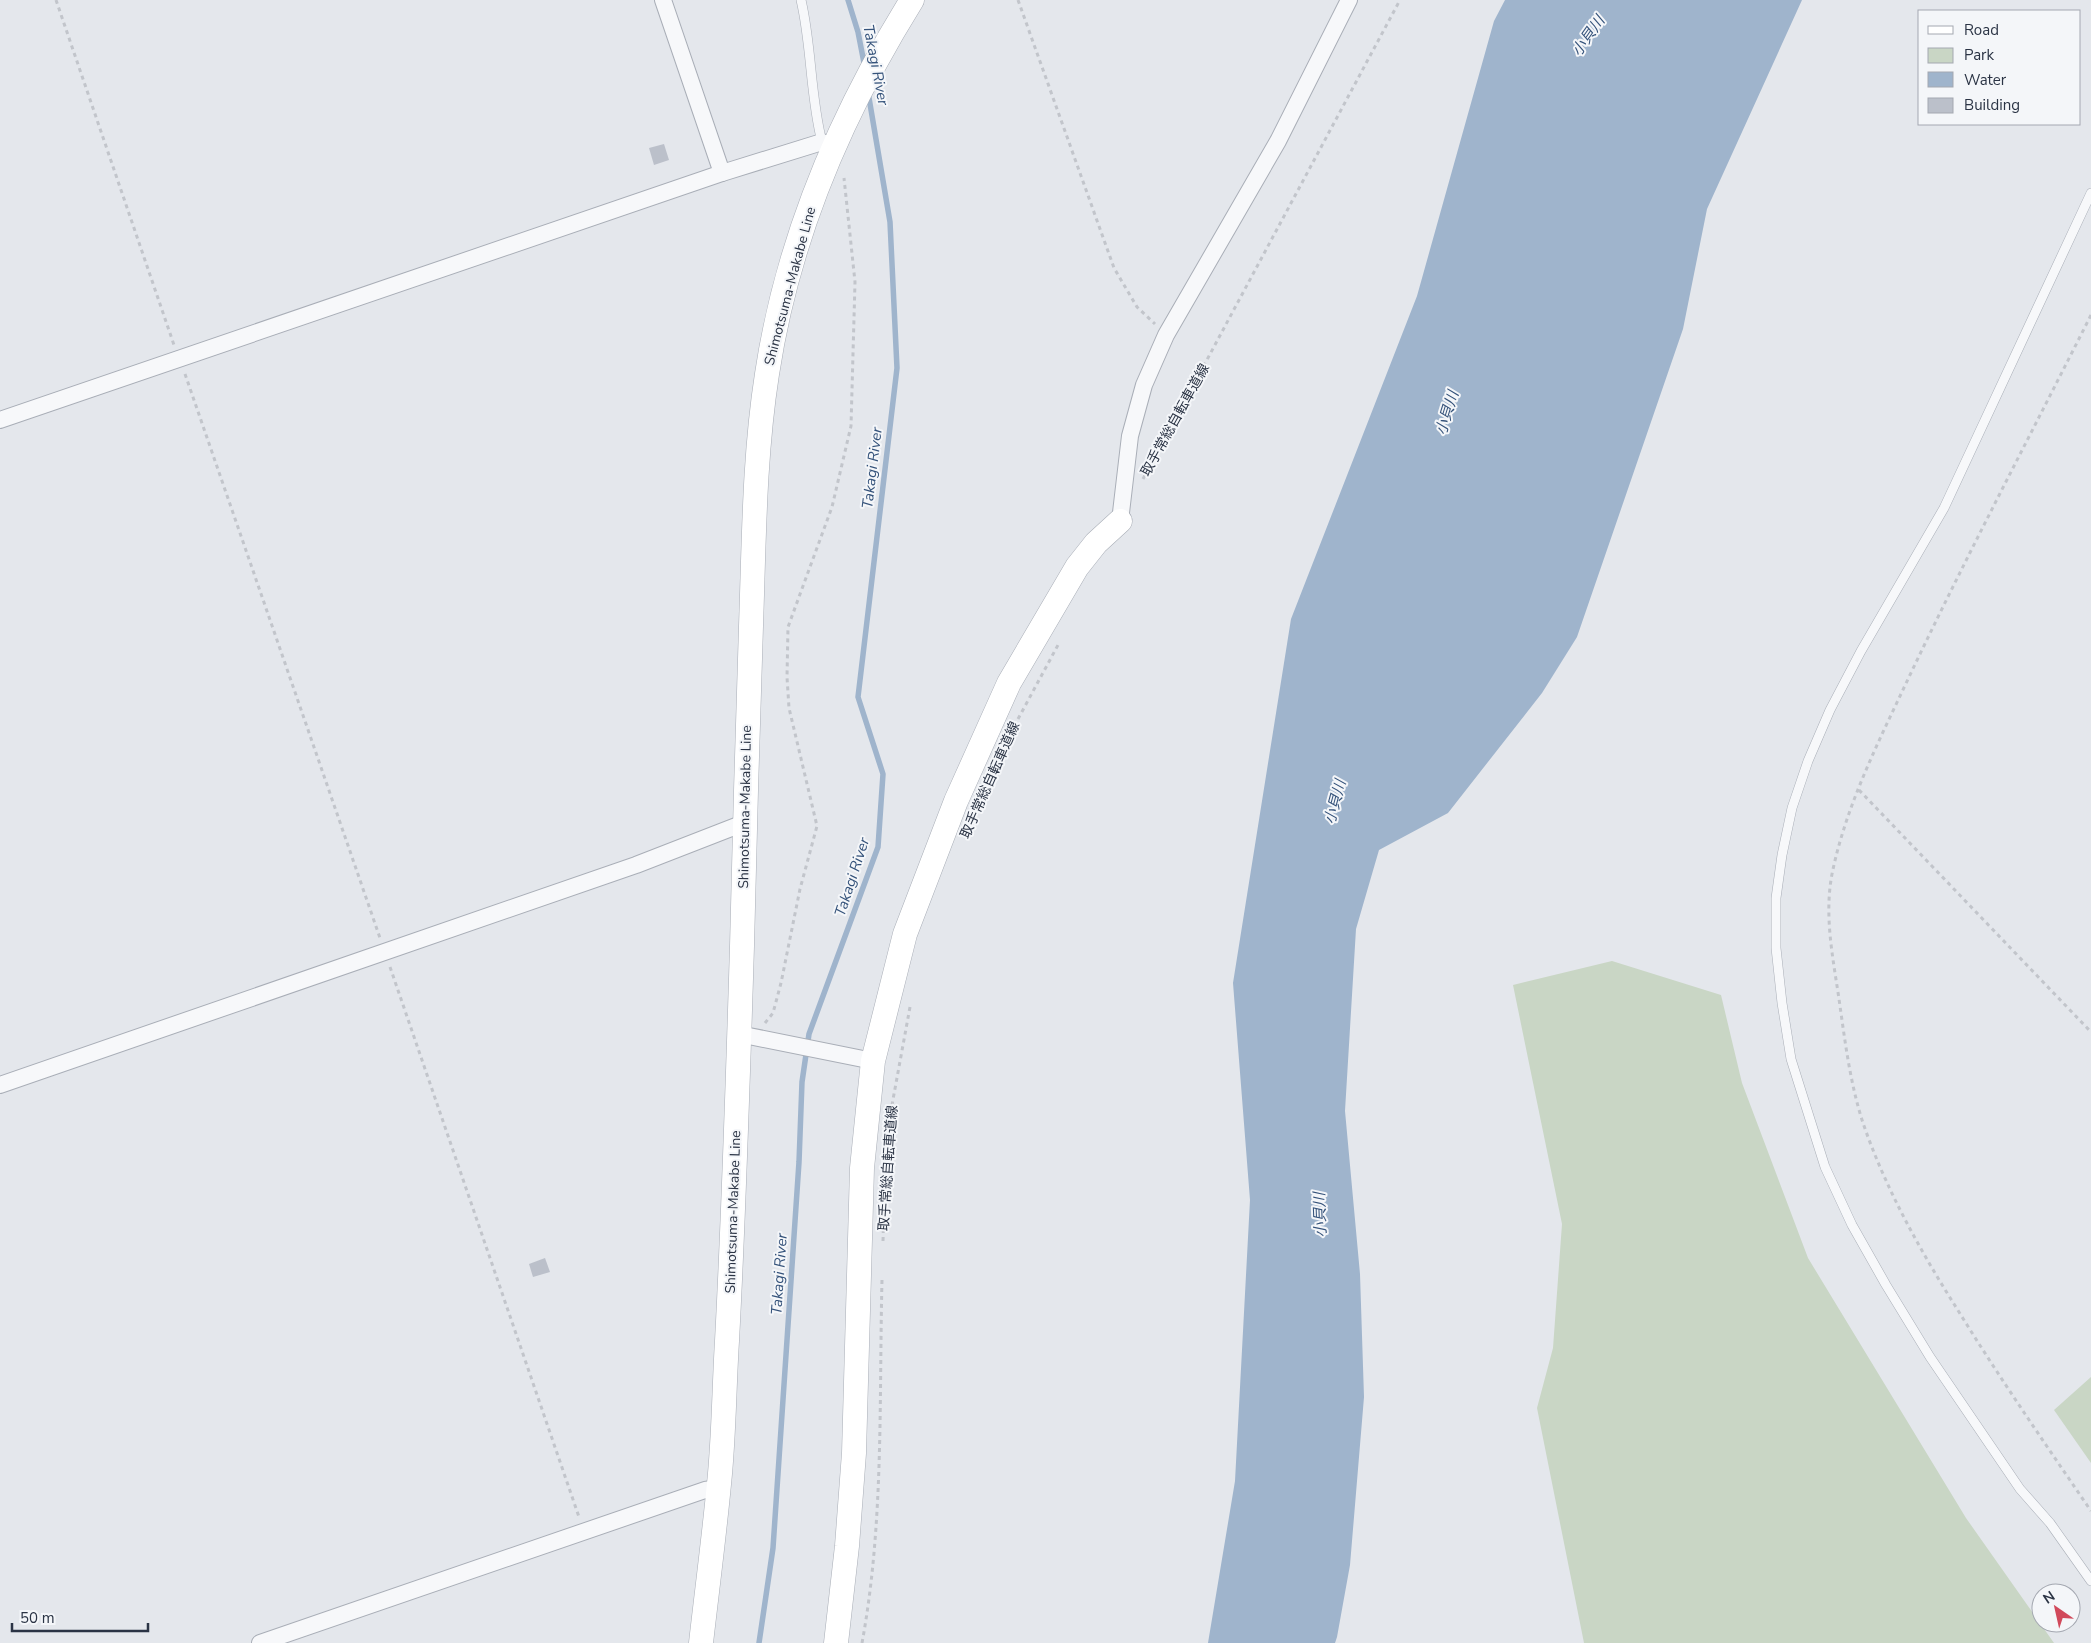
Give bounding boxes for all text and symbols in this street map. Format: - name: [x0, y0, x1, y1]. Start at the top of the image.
- water label: 小貝川: [1567, 10, 1610, 60]
- legend: [1918, 10, 2081, 125]
- text: Road: [1964, 20, 1999, 40]
- water label: Takagi River: [858, 23, 894, 108]
- text: Park: [1964, 45, 1994, 65]
- text: Water: [1964, 70, 2007, 90]
- text: Building: [1964, 95, 2020, 115]
- street label: Shimotsuma-Makabe Line: [760, 205, 820, 367]
- street label: 取手常総自転車道線: [1136, 360, 1214, 480]
- water label: 小貝川: [1431, 387, 1464, 437]
- water label: Takagi River: [857, 426, 887, 510]
- street label: 取手常総自転車道線: [956, 719, 1024, 841]
- street label: Shimotsuma-Makabe Line: [734, 725, 756, 889]
- water label: 小貝川: [1320, 776, 1351, 826]
- water label: Takagi River: [830, 834, 874, 919]
- street label: 取手常総自転車道線: [874, 1104, 902, 1232]
- street label: Shimotsuma-Makabe Line: [721, 1130, 745, 1294]
- water label: 小貝川: [1309, 1190, 1331, 1238]
- water label: Takagi River: [766, 1232, 792, 1316]
- north arrow: [2031, 1583, 2081, 1633]
- text: N: [2039, 1587, 2059, 1608]
- scale bar: [12, 1600, 149, 1632]
- text: 50 m: [20, 1608, 55, 1628]

